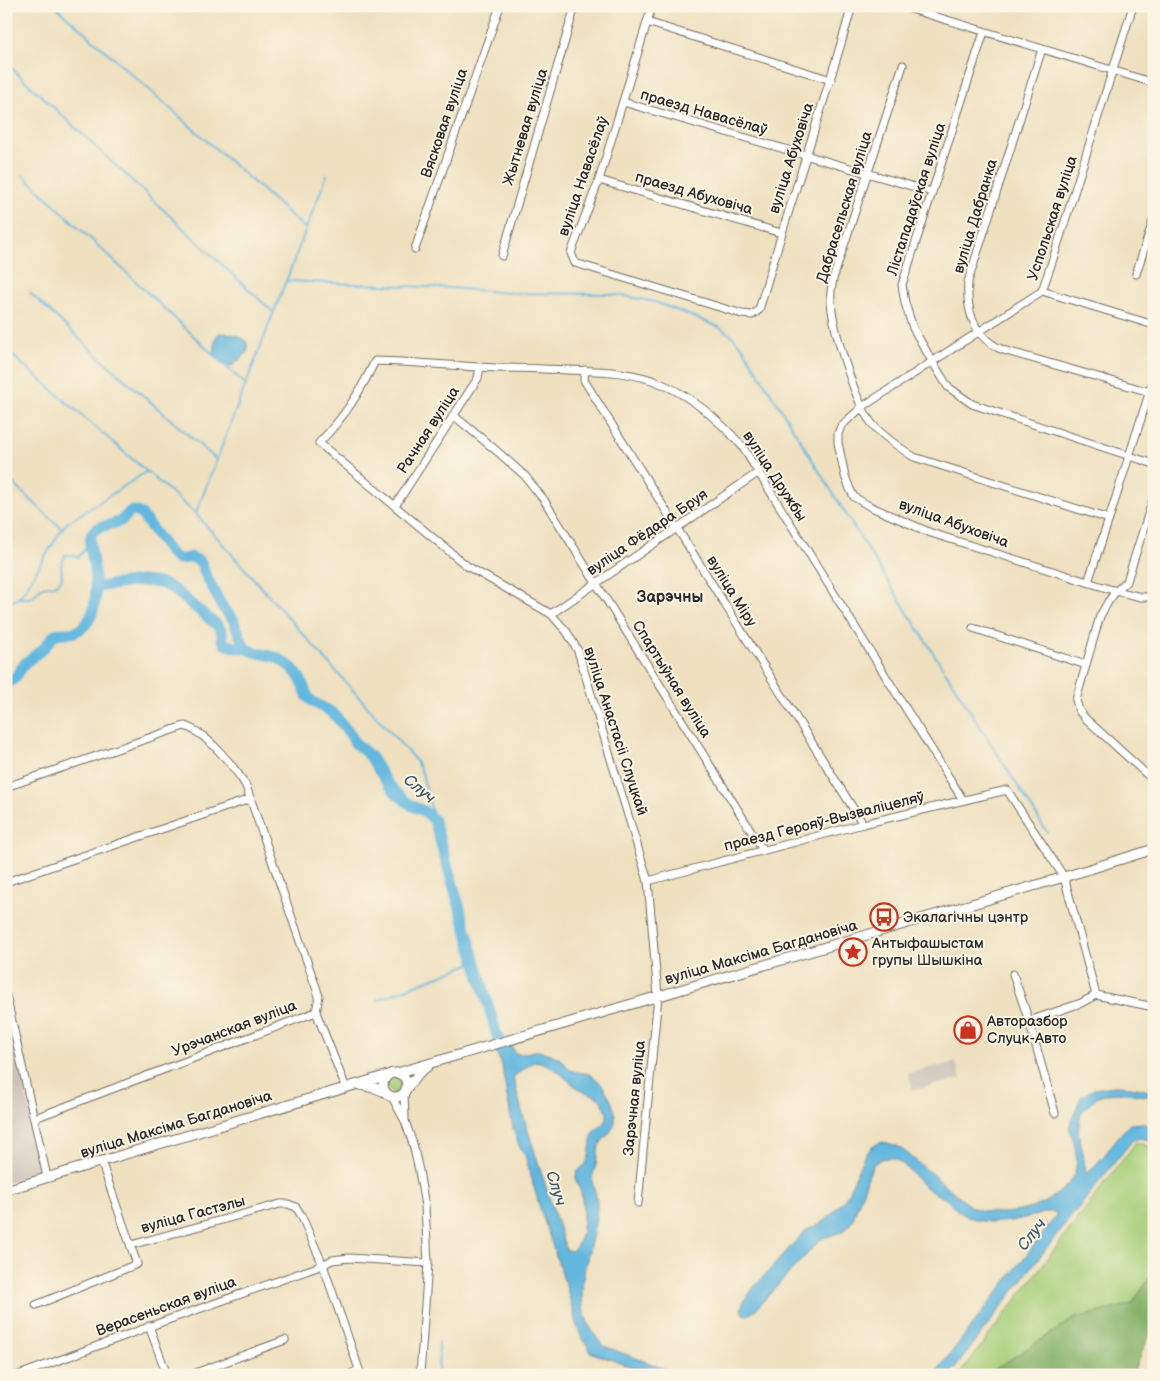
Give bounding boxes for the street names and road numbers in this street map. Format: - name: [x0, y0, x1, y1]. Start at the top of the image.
- street label: Вясковая вуліца: [417, 66, 472, 180]
- street label: Жытневая вуліца: [499, 66, 552, 188]
- street label: праезд Навасёлаў: [638, 85, 770, 140]
- street label: вуліца Абуховіча: [765, 100, 818, 216]
- street label: вуліца Навасёлаў: [554, 114, 613, 239]
- street label: Лістападаўская вуліца: [882, 120, 950, 279]
- street label: Дабрасельская вуліца: [812, 129, 877, 285]
- street label: Успольская вуліца: [1023, 153, 1082, 283]
- street label: вуліца Дабранка: [949, 156, 1002, 276]
- street label: праезд Абуховіча: [633, 168, 755, 219]
- street label: Рачная вуліца: [393, 383, 464, 478]
- street label: вуліца Дружбы: [738, 427, 811, 525]
- street label: вуліца Фёдара Бруя: [583, 485, 711, 580]
- street label: вуліца Абуховіча: [896, 495, 1012, 552]
- street label: вуліца Міру: [702, 552, 761, 630]
- street label: Спартыўная вуліца: [628, 617, 715, 742]
- street label: вуліца Анастасіі Слуцкай: [579, 644, 652, 818]
- street label: праезд Герояў-Вызваліцеляў: [722, 787, 926, 856]
- street label: вуліца Максіма Багдановіча: [663, 916, 860, 989]
- street label: Урэчанская вуліца: [169, 996, 299, 1061]
- street label: Зарэчная вуліца: [619, 1039, 650, 1157]
- street label: вуліца Максіма Багдановіча: [78, 1086, 274, 1163]
- street label: вуліца Гастэлы: [139, 1191, 247, 1238]
- street label: Верасеньская вуліца: [93, 1272, 239, 1341]

